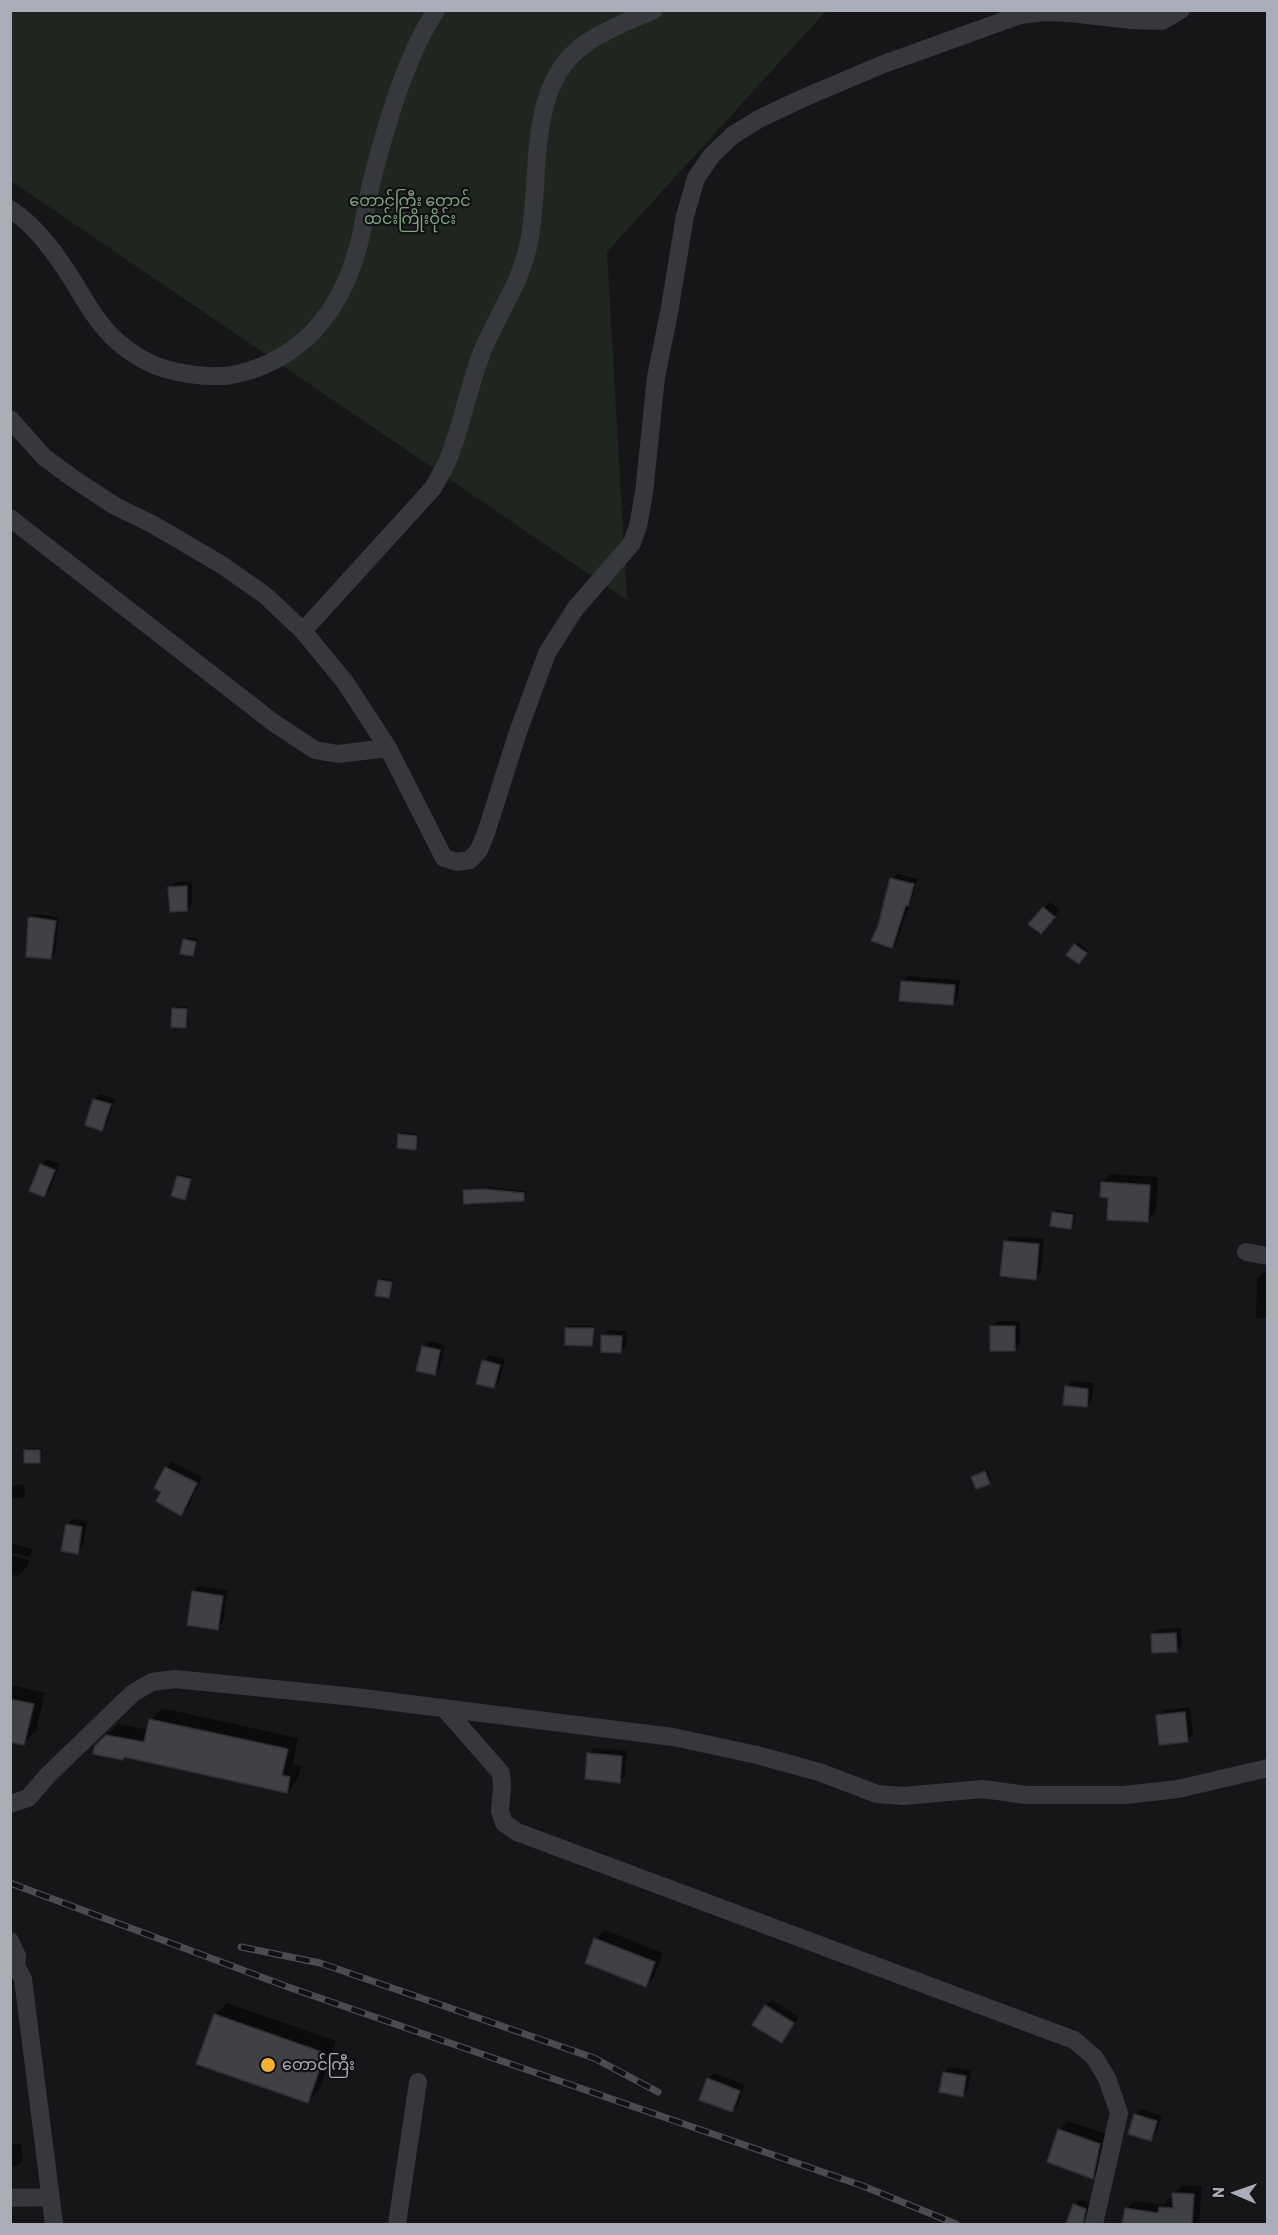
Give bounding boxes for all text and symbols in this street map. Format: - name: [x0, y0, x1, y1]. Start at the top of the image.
- park label: တောင်ကြီး တောင် ထင်းကြိုးဝိုင်း: [349, 191, 471, 229]
- place label: တောင်ကြီး: [282, 2055, 355, 2075]
- marker: တောင်ကြီး: [259, 2056, 277, 2074]
- north arrow: [1206, 2163, 1266, 2223]
- text: N: [1208, 2187, 1227, 2198]

